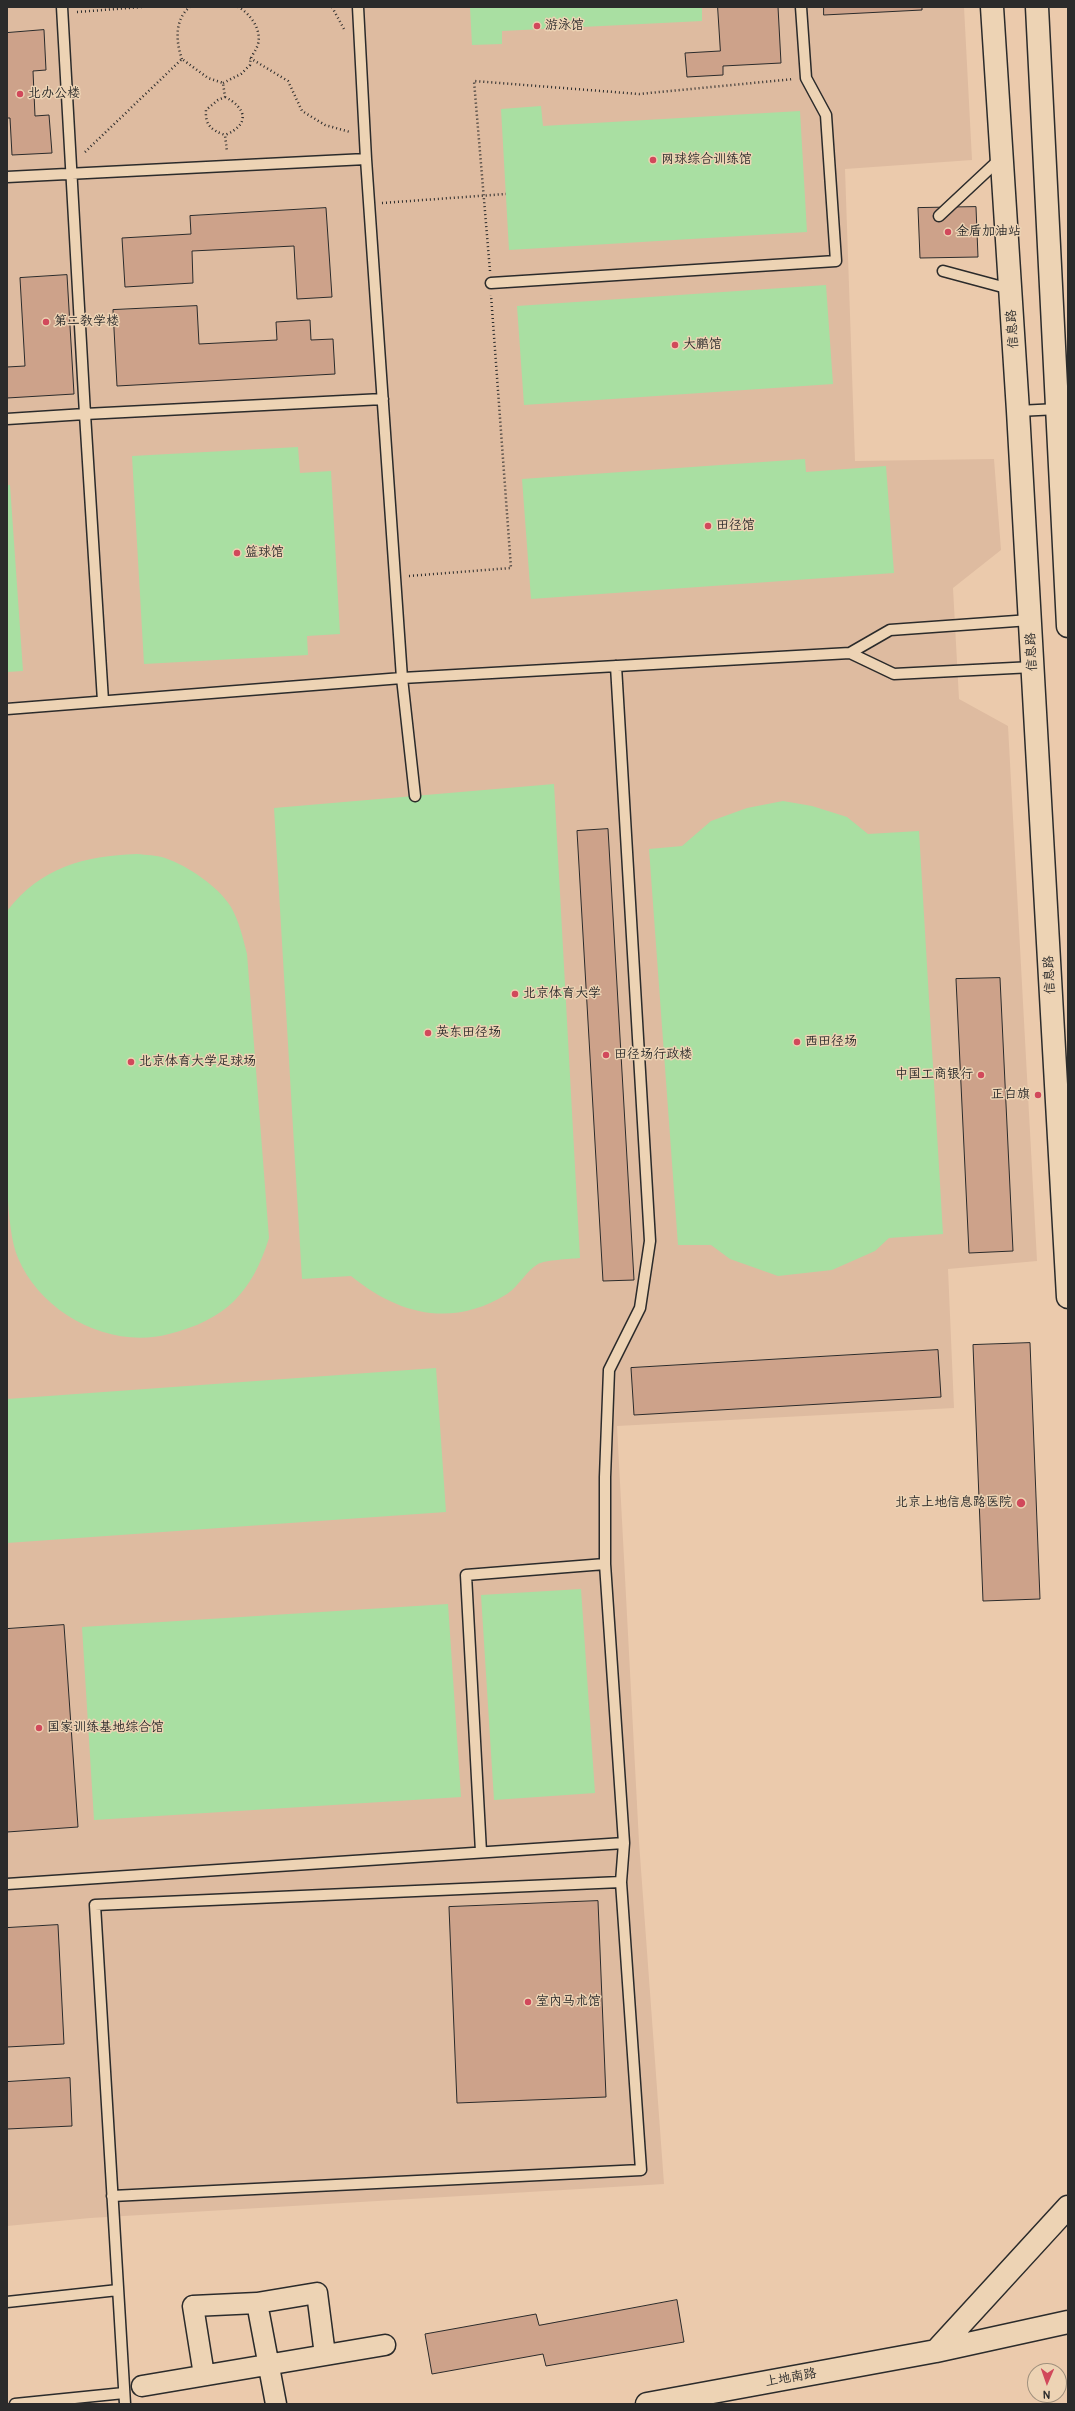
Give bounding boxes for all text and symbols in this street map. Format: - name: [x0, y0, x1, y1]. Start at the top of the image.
- place label: 游泳馆: [545, 18, 584, 34]
- marker: 游泳馆: [532, 21, 542, 31]
- place label: 北办公楼: [28, 86, 80, 102]
- marker: 北办公楼: [15, 89, 25, 99]
- place label: 网球综合训练馆: [661, 152, 752, 168]
- marker: 网球综合训练馆: [648, 155, 658, 165]
- place label: 金盾加油站: [956, 224, 1021, 240]
- marker: 金盾加油站: [943, 227, 953, 237]
- street label: 信息路: [1004, 309, 1022, 349]
- place label: 第二教学楼: [54, 314, 119, 330]
- marker: 第二教学楼: [41, 317, 51, 327]
- place label: 大鹏馆: [683, 337, 722, 353]
- marker: 大鹏馆: [670, 340, 680, 350]
- place label: 田径馆: [716, 518, 755, 534]
- marker: 田径馆: [703, 521, 713, 531]
- place label: 篮球馆: [245, 545, 284, 561]
- marker: 篮球馆: [232, 548, 242, 558]
- street label: 信息路: [1023, 632, 1041, 672]
- street label: 信息路: [1041, 955, 1059, 995]
- place label: 北京体育大学: [523, 986, 601, 1002]
- marker: 北京体育大学: [510, 989, 520, 999]
- place label: 英东田径场: [436, 1025, 501, 1041]
- marker: 英东田径场: [423, 1028, 433, 1038]
- place label: 西田径场: [805, 1034, 857, 1050]
- marker: 西田径场: [792, 1037, 802, 1047]
- place label: 田径场行政楼: [614, 1047, 692, 1063]
- marker: 田径场行政楼: [601, 1050, 611, 1060]
- place label: 北京体育大学足球场: [139, 1054, 256, 1070]
- marker: 北京体育大学足球场: [126, 1057, 136, 1067]
- place label: 中国工商银行: [895, 1067, 973, 1083]
- marker: 中国工商银行: [976, 1070, 986, 1080]
- place label: 正白旗: [991, 1087, 1030, 1103]
- marker: 正白旗: [1033, 1090, 1043, 1100]
- place label: 北京上地信息路医院: [895, 1495, 1012, 1511]
- marker: 北京上地信息路医院: [1015, 1497, 1027, 1509]
- place label: 国家训练基地综合馆: [47, 1720, 164, 1736]
- marker: 国家训练基地综合馆: [34, 1723, 44, 1733]
- place label: 室内马术馆: [536, 1994, 601, 2010]
- marker: 室内马术馆: [523, 1997, 533, 2007]
- north arrow: [1027, 2363, 1067, 2403]
- street label: 上地南路: [764, 2366, 818, 2390]
- text: N: [1043, 2388, 1051, 2401]

